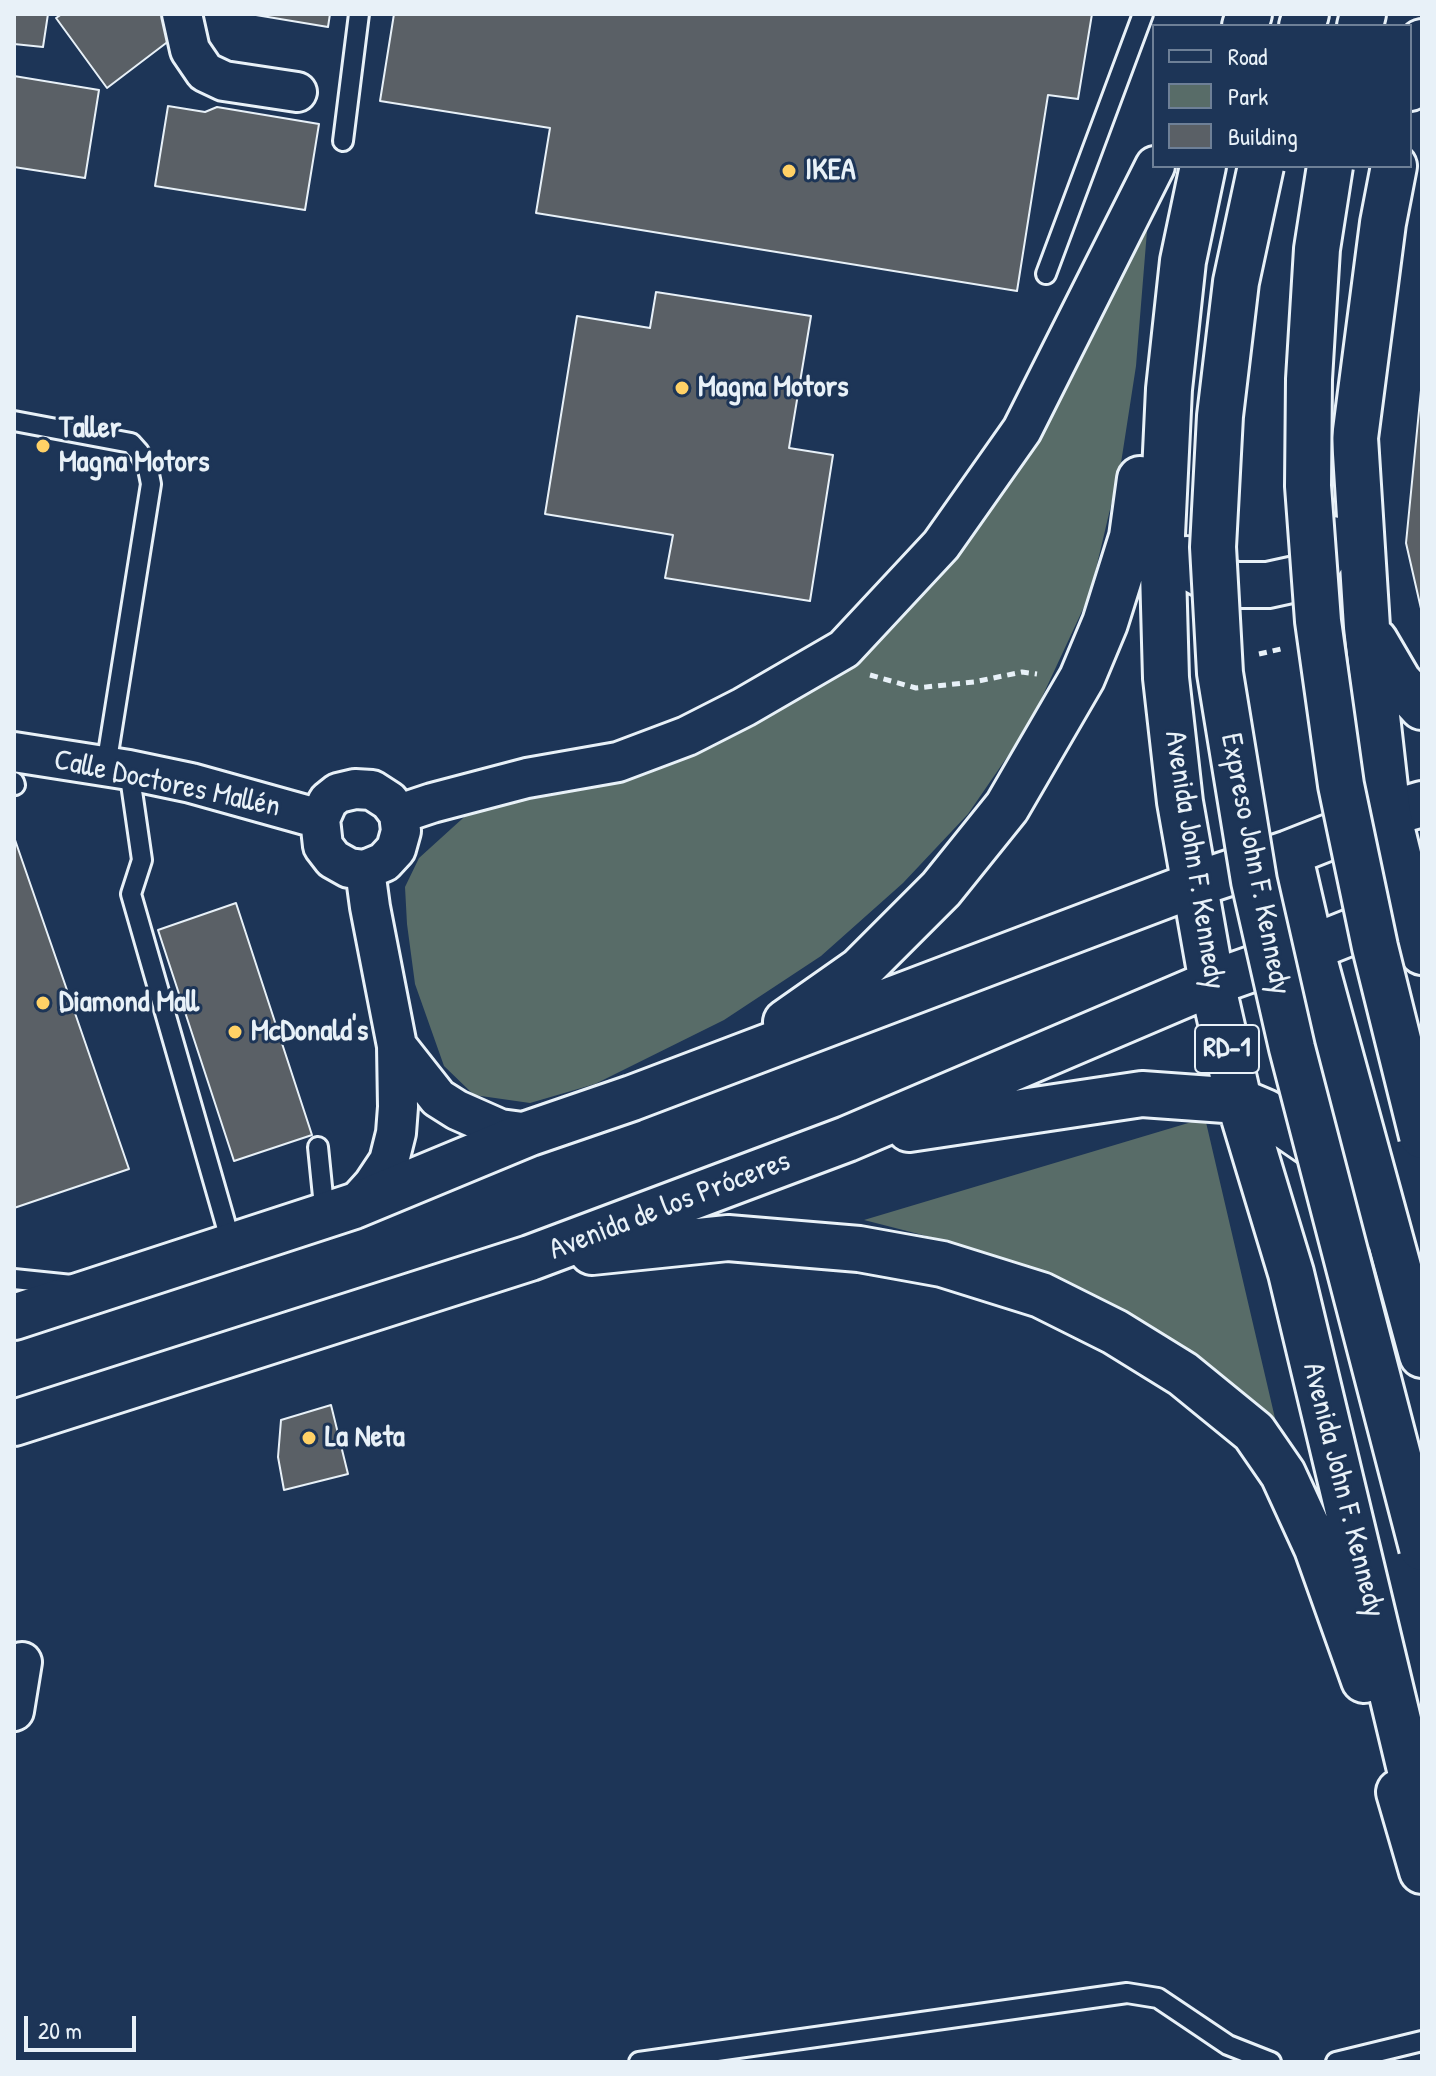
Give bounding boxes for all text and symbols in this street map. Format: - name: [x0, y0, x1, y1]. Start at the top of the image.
- legend: [1152, 24, 1412, 168]
- text: Road: [1228, 40, 1267, 72]
- text: Park: [1228, 80, 1268, 112]
- text: Building: [1228, 120, 1298, 152]
- place label: IKEA: [805, 153, 856, 189]
- marker: IKEA: [780, 162, 798, 180]
- place label: Magna Motors: [698, 370, 849, 406]
- marker: Magna Motors: [673, 379, 691, 397]
- place label: Taller Magna Motors: [59, 411, 210, 482]
- marker: Taller Magna Motors: [34, 437, 52, 455]
- street label: Avenida John F. Kennedy: [1156, 728, 1232, 992]
- street label: Expreso John F. Kennedy: [1212, 730, 1298, 998]
- street label: Calle Doctores Mallén: [51, 742, 283, 826]
- place label: Diamond Mall: [59, 985, 199, 1021]
- marker: Diamond Mall: [34, 994, 52, 1012]
- place label: McDonald's: [251, 1014, 368, 1050]
- marker: McDonald's: [226, 1023, 244, 1041]
- road number: RD-1: [1195, 1025, 1259, 1073]
- street label: Avenida de los Próceres: [545, 1144, 795, 1268]
- street label: Avenida John F. Kennedy: [1294, 1359, 1392, 1621]
- place label: La Neta: [325, 1420, 405, 1456]
- marker: La Neta: [300, 1429, 318, 1447]
- scale bar: [28, 2000, 140, 2050]
- text: 20 m: [38, 2014, 82, 2046]

